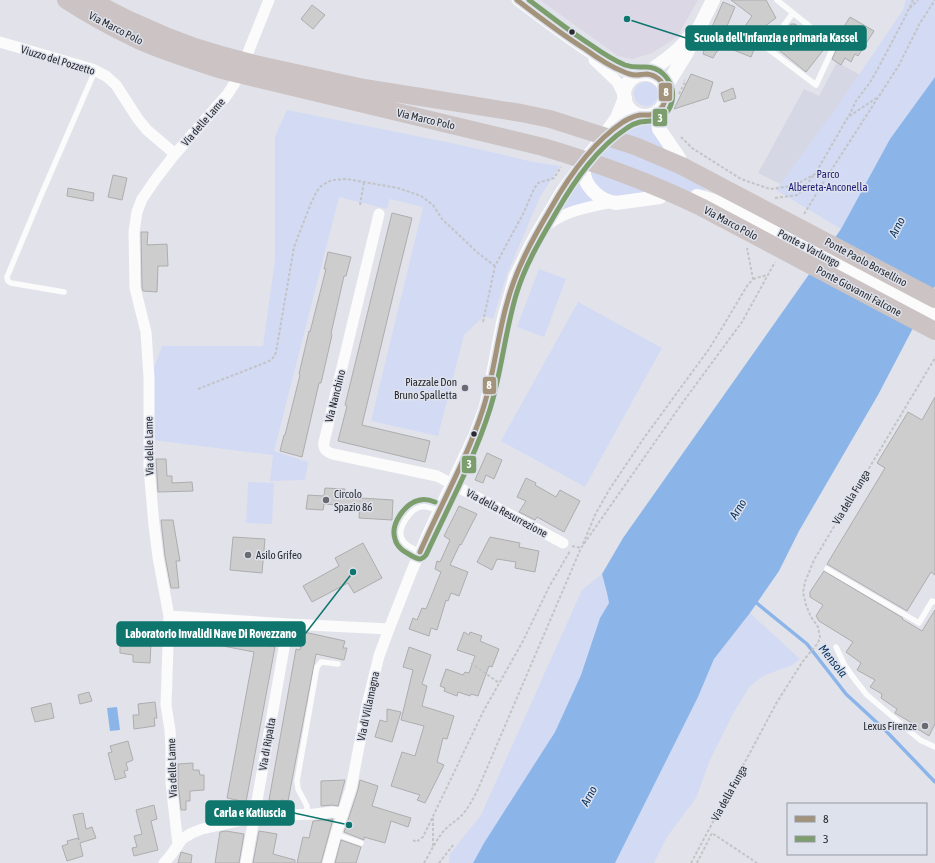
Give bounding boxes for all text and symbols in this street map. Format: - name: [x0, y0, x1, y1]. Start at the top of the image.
- street label: Via Marco Polo: [87, 9, 145, 47]
- callout: Scuola dell'infanzia e primaria Kassel: [686, 26, 866, 50]
- unlabelled marker: [567, 27, 577, 37]
- text: Scuola dell'infanzia e primaria Kassel: [694, 31, 859, 45]
- street label: Viuzzo del Pozzetto: [19, 43, 97, 77]
- line badge: 8: [658, 82, 673, 102]
- text: 8: [663, 86, 669, 98]
- street label: Via delle Lame: [179, 96, 227, 148]
- street label: Via Marco Polo: [396, 106, 456, 132]
- line badge: 3: [652, 108, 668, 127]
- text: 3: [657, 112, 663, 124]
- park label: Parco Albereta-Anconella: [788, 168, 868, 193]
- street label: Via Marco Polo: [702, 204, 760, 242]
- water label: Arno: [885, 214, 908, 240]
- street label: Ponte a Varlungo: [776, 227, 842, 269]
- street label: Ponte Paolo Borsellino: [823, 235, 909, 289]
- street label: Ponte Giovanni Falcone: [814, 263, 904, 319]
- street label: Via Nanchino: [323, 368, 347, 424]
- place label: Piazzale Don Bruno Spalletta: [394, 376, 457, 401]
- line badge: 8: [482, 376, 497, 395]
- text: 8: [486, 379, 492, 391]
- marker: Piazzale Don Bruno Spalletta: [460, 383, 470, 393]
- street label: Via delle Lame: [142, 416, 156, 476]
- unlabelled marker: [469, 429, 479, 439]
- line badge: 3: [461, 455, 477, 474]
- text: 3: [466, 458, 472, 470]
- street label: Via della Funga: [830, 467, 872, 527]
- street label: Via della Resurrezione: [464, 486, 550, 540]
- place label: Circolo Spazio 86: [334, 488, 372, 513]
- marker: Circolo Spazio 86: [321, 495, 331, 505]
- water label: Arno: [726, 496, 750, 522]
- place label: Asilo Grifeo: [256, 549, 302, 561]
- marker: Asilo Grifeo: [243, 550, 253, 560]
- callout: Laboratorio Invalidi Nave Di Rovezzano: [117, 622, 305, 646]
- text: Laboratorio Invalidi Nave Di Rovezzano: [125, 627, 297, 641]
- water label: Mensola: [816, 642, 851, 680]
- street label: Via di Villamagna: [355, 670, 381, 742]
- street label: Via di Ripalta: [256, 717, 278, 771]
- place label: Lexus Firenze: [863, 720, 917, 732]
- marker: Lexus Firenze: [920, 721, 930, 731]
- street label: Via delle Lame: [165, 738, 179, 798]
- street label: Via della Funga: [709, 763, 749, 823]
- water label: Arno: [577, 783, 600, 809]
- callout: Carla e Katiuscia: [206, 801, 294, 825]
- legend: [787, 803, 927, 855]
- text: Carla e Katiuscia: [214, 806, 287, 820]
- text: 8: [823, 812, 829, 826]
- text: 3: [823, 832, 829, 846]

